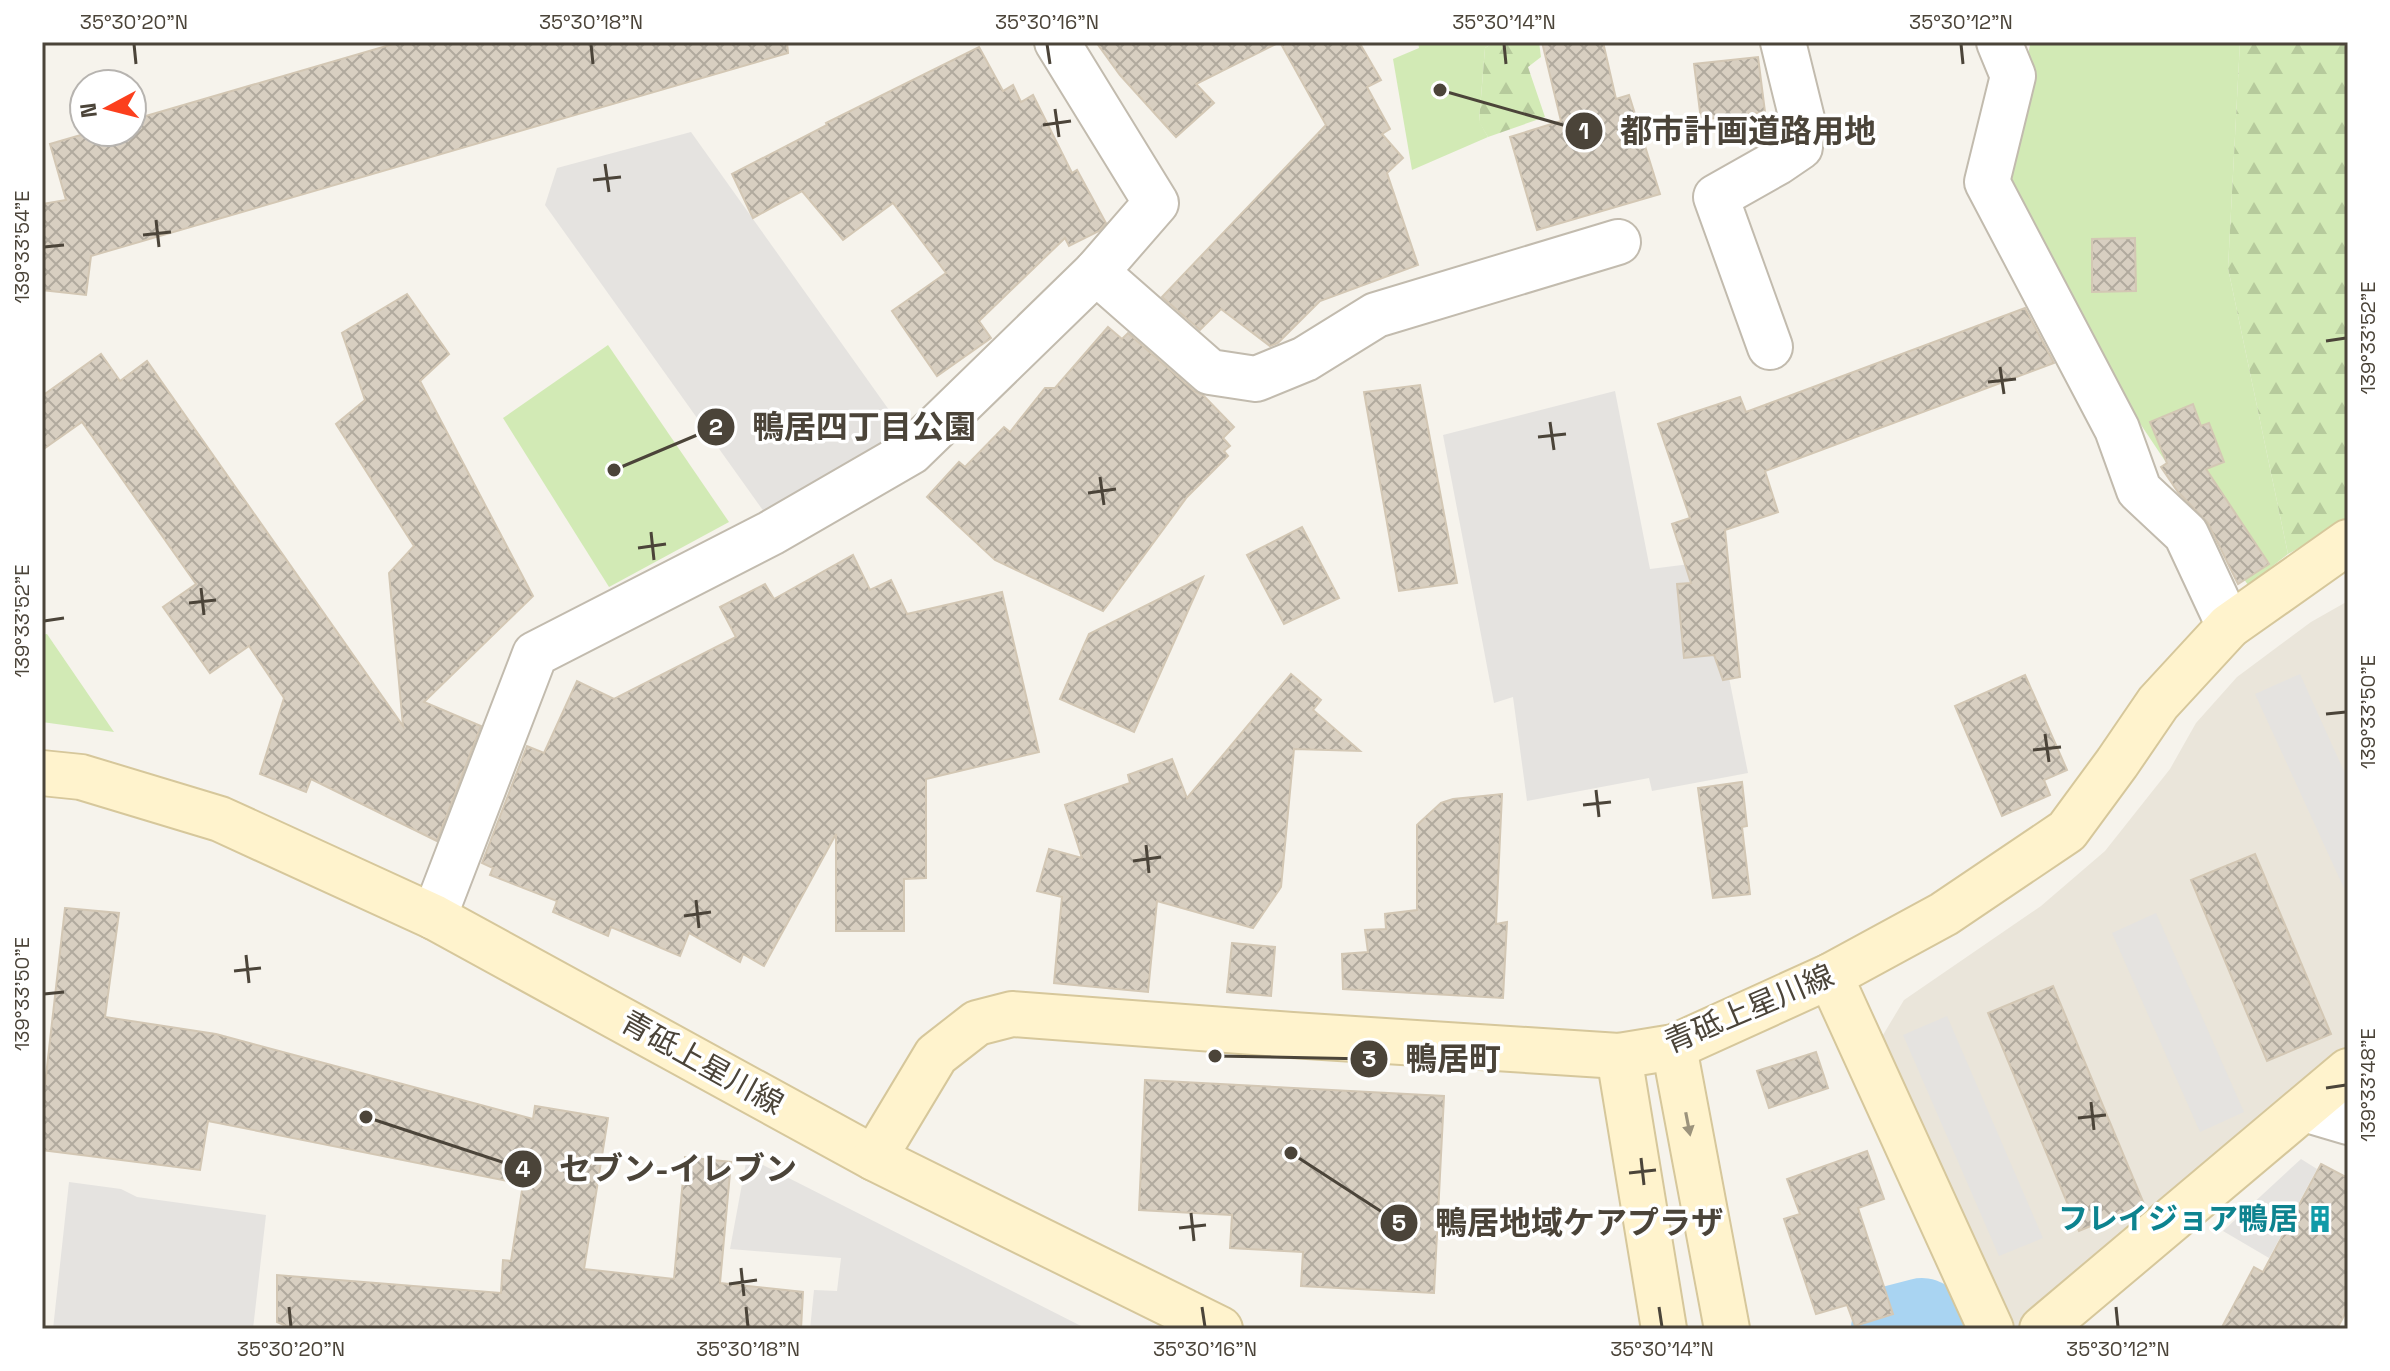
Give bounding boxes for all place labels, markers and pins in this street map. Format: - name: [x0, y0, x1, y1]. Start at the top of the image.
- callout: 都市計画道路用地: [1564, 103, 1892, 159]
- callout: 鴨居四丁目公園: [696, 399, 992, 455]
- callout: 鴨居町: [1349, 1031, 1517, 1087]
- callout: セブン-イレブン: [503, 1141, 813, 1197]
- callout: 鴨居地域ケアプラザ: [1379, 1195, 1739, 1251]
- place label: フレイジョア鴨居: [2058, 1199, 2298, 1238]
- building icon: フレイジョア鴨居: [2305, 1204, 2335, 1234]

